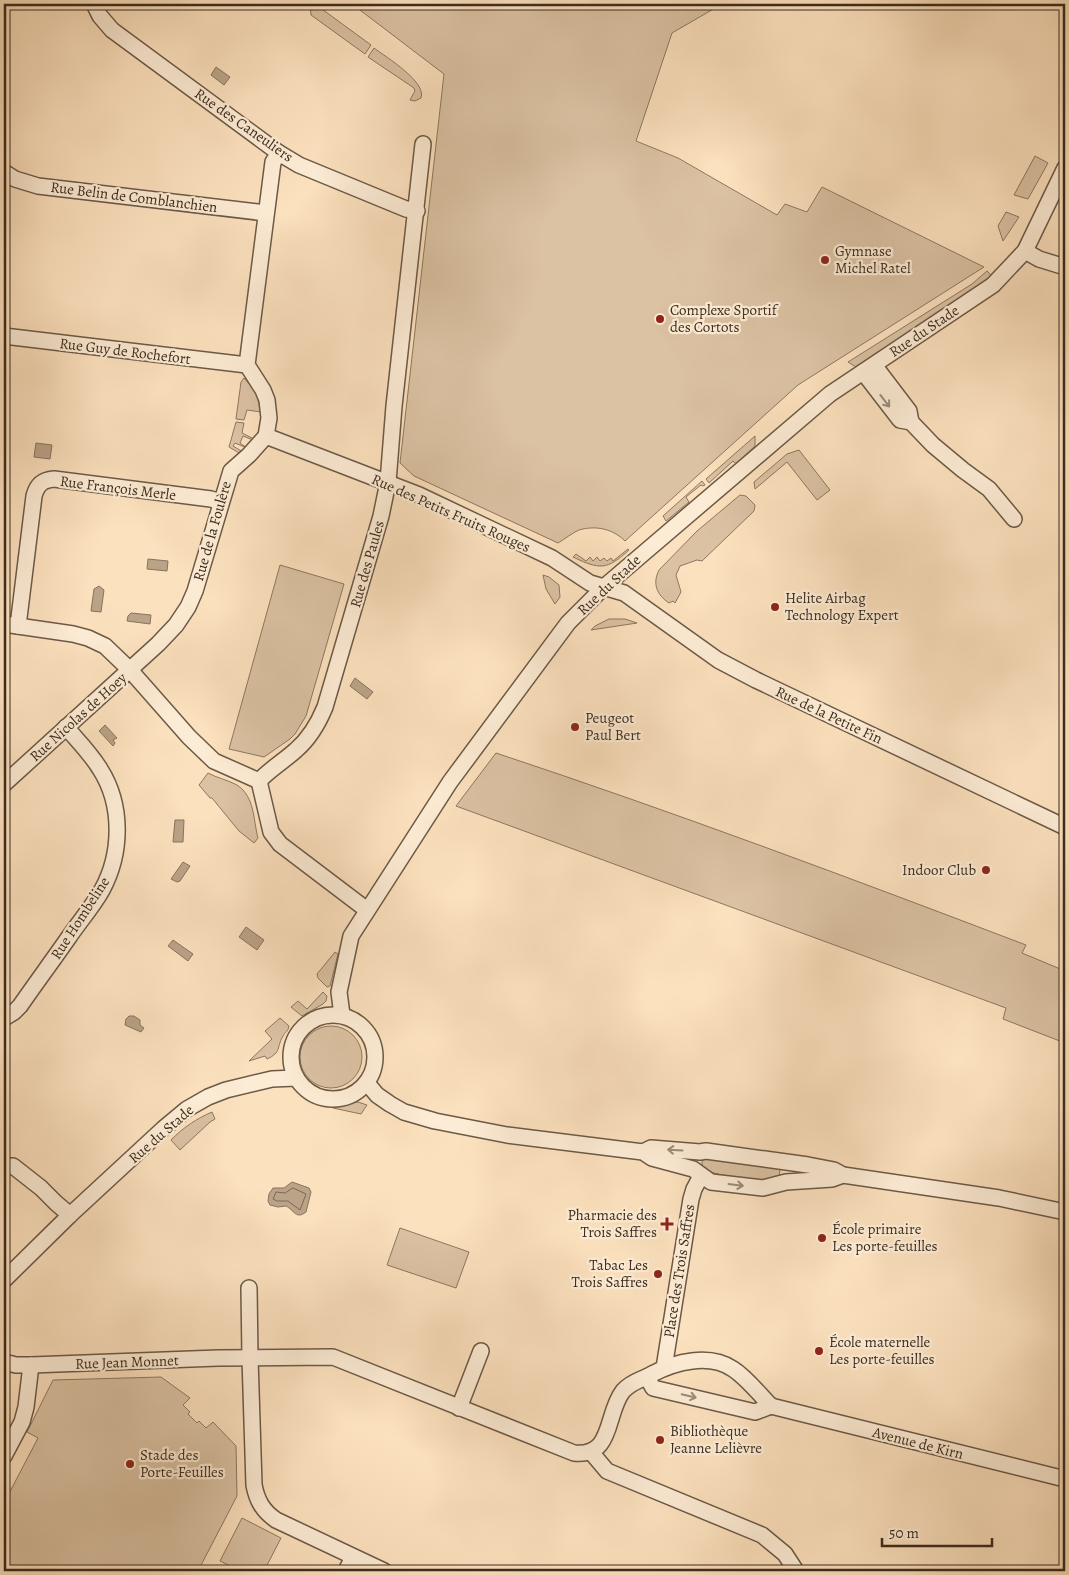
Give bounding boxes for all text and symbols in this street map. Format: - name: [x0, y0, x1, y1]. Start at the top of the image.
- street label: Rue des Caneuliers: [191, 84, 297, 166]
- street label: Rue Belin de Comblanchien: [49, 177, 219, 217]
- place label: Gymnase Michel Ratel: [835, 241, 911, 278]
- marker: Gymnase Michel Ratel: [819, 254, 831, 266]
- place label: Complexe Sportif des Cortots: [670, 300, 779, 337]
- street label: Rue du Stade: [885, 300, 963, 362]
- marker: Complexe Sportif des Cortots: [654, 313, 666, 325]
- street label: Rue Guy de Rochefort: [58, 333, 192, 369]
- one-way arrow: [880, 394, 890, 408]
- street label: Rue des Petits Fruits Rouges: [368, 469, 534, 557]
- street label: Rue François Merle: [59, 471, 177, 505]
- street label: Rue de la Foulère: [188, 478, 236, 583]
- street label: Rue des Paules: [345, 518, 389, 610]
- street label: Rue du Stade: [573, 550, 645, 620]
- place label: Helite Airbag Technology Expert: [785, 588, 899, 625]
- marker: Helite Airbag Technology Expert: [769, 601, 781, 613]
- street label: Rue Nicolas de Hoey: [25, 668, 131, 766]
- street label: Rue de la Petite Fin: [772, 681, 886, 749]
- place label: Peugeot Paul Bert: [585, 708, 641, 745]
- marker: Peugeot Paul Bert: [569, 721, 581, 733]
- place label: Indoor Club: [902, 860, 976, 880]
- marker: Indoor Club: [980, 864, 992, 876]
- street label: Rue Hombeline: [46, 873, 114, 963]
- street label: Rue du Stade: [124, 1100, 198, 1168]
- one-way arrow: [667, 1145, 683, 1154]
- one-way arrow: [728, 1180, 744, 1190]
- street label: Place des Trois Saffres: [659, 1203, 699, 1339]
- place label: Pharmacie des Trois Saffres: [567, 1205, 657, 1242]
- marker: Pharmacie des Trois Saffres: [661, 1218, 673, 1230]
- place label: École primaire Les porte-feuilles: [832, 1219, 938, 1256]
- marker: École primaire Les porte-feuilles: [816, 1232, 828, 1244]
- place label: Tabac Les Trois Saffres: [572, 1255, 648, 1292]
- marker: Tabac Les Trois Saffres: [652, 1268, 664, 1280]
- place label: École maternelle Les porte-feuilles: [829, 1332, 935, 1369]
- marker: École maternelle Les porte-feuilles: [813, 1345, 825, 1357]
- street label: Rue Jean Monnet: [75, 1350, 179, 1374]
- one-way arrow: [680, 1392, 696, 1401]
- place label: Bibliothèque Jeanne Lelièvre: [670, 1421, 762, 1458]
- street label: Avenue de Kirn: [869, 1422, 966, 1464]
- marker: Bibliothèque Jeanne Lelièvre: [654, 1434, 666, 1446]
- place label: Stade des Porte-Feuilles: [140, 1445, 224, 1482]
- marker: Stade des Porte-Feuilles: [124, 1458, 136, 1470]
- scale bar: [882, 1515, 992, 1547]
- text: 50 m: [889, 1523, 919, 1543]

